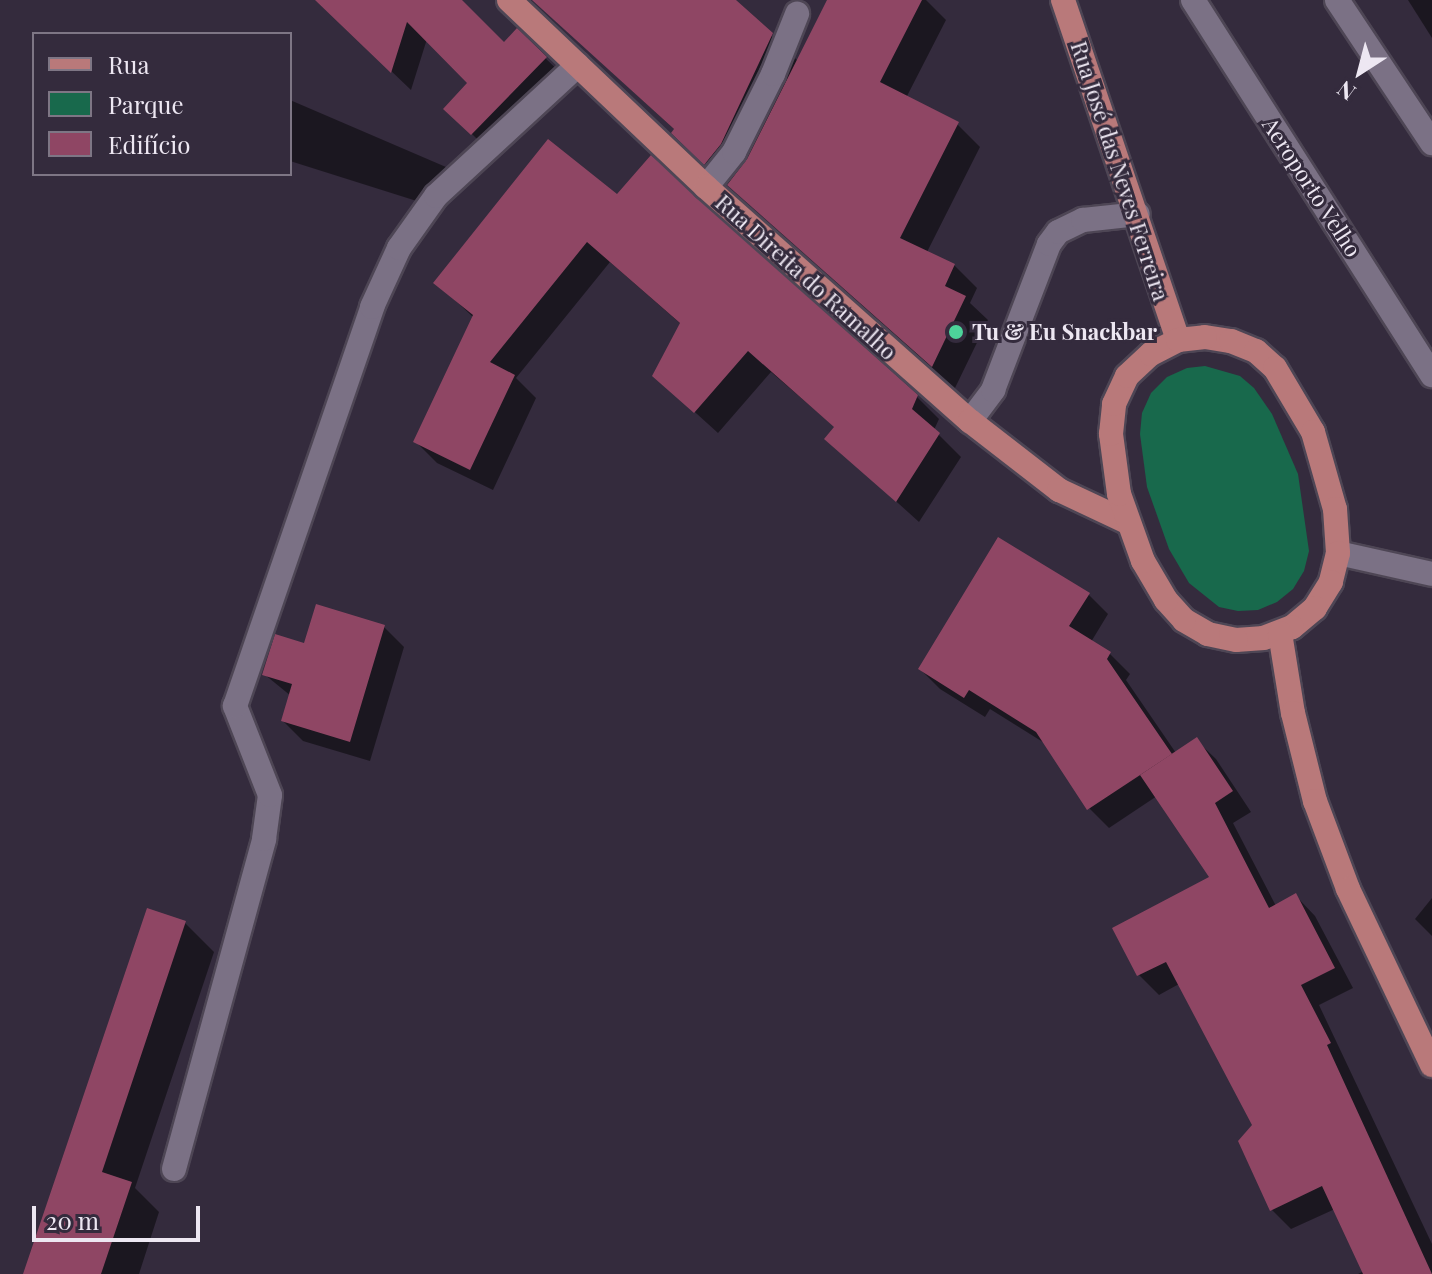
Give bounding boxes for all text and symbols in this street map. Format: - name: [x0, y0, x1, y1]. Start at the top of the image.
- legend: [32, 32, 292, 176]
- north arrow: [1320, 32, 1400, 112]
- street label: Rua José das Neves Ferreira: [1065, 38, 1175, 304]
- text: Rua: [108, 48, 149, 80]
- text: N: [1331, 75, 1361, 108]
- text: Parque: [108, 88, 184, 120]
- street label: Aeroporto Velho: [1257, 112, 1367, 262]
- text: Edifício: [108, 128, 190, 160]
- street label: Rua Direita do Ramalho: [710, 189, 902, 365]
- place label: Tu & Eu Snackbar: [972, 319, 1157, 345]
- marker: Tu & Eu Snackbar: [947, 323, 965, 341]
- scale bar: [36, 1190, 204, 1240]
- text: 20 m: [46, 1204, 99, 1236]

